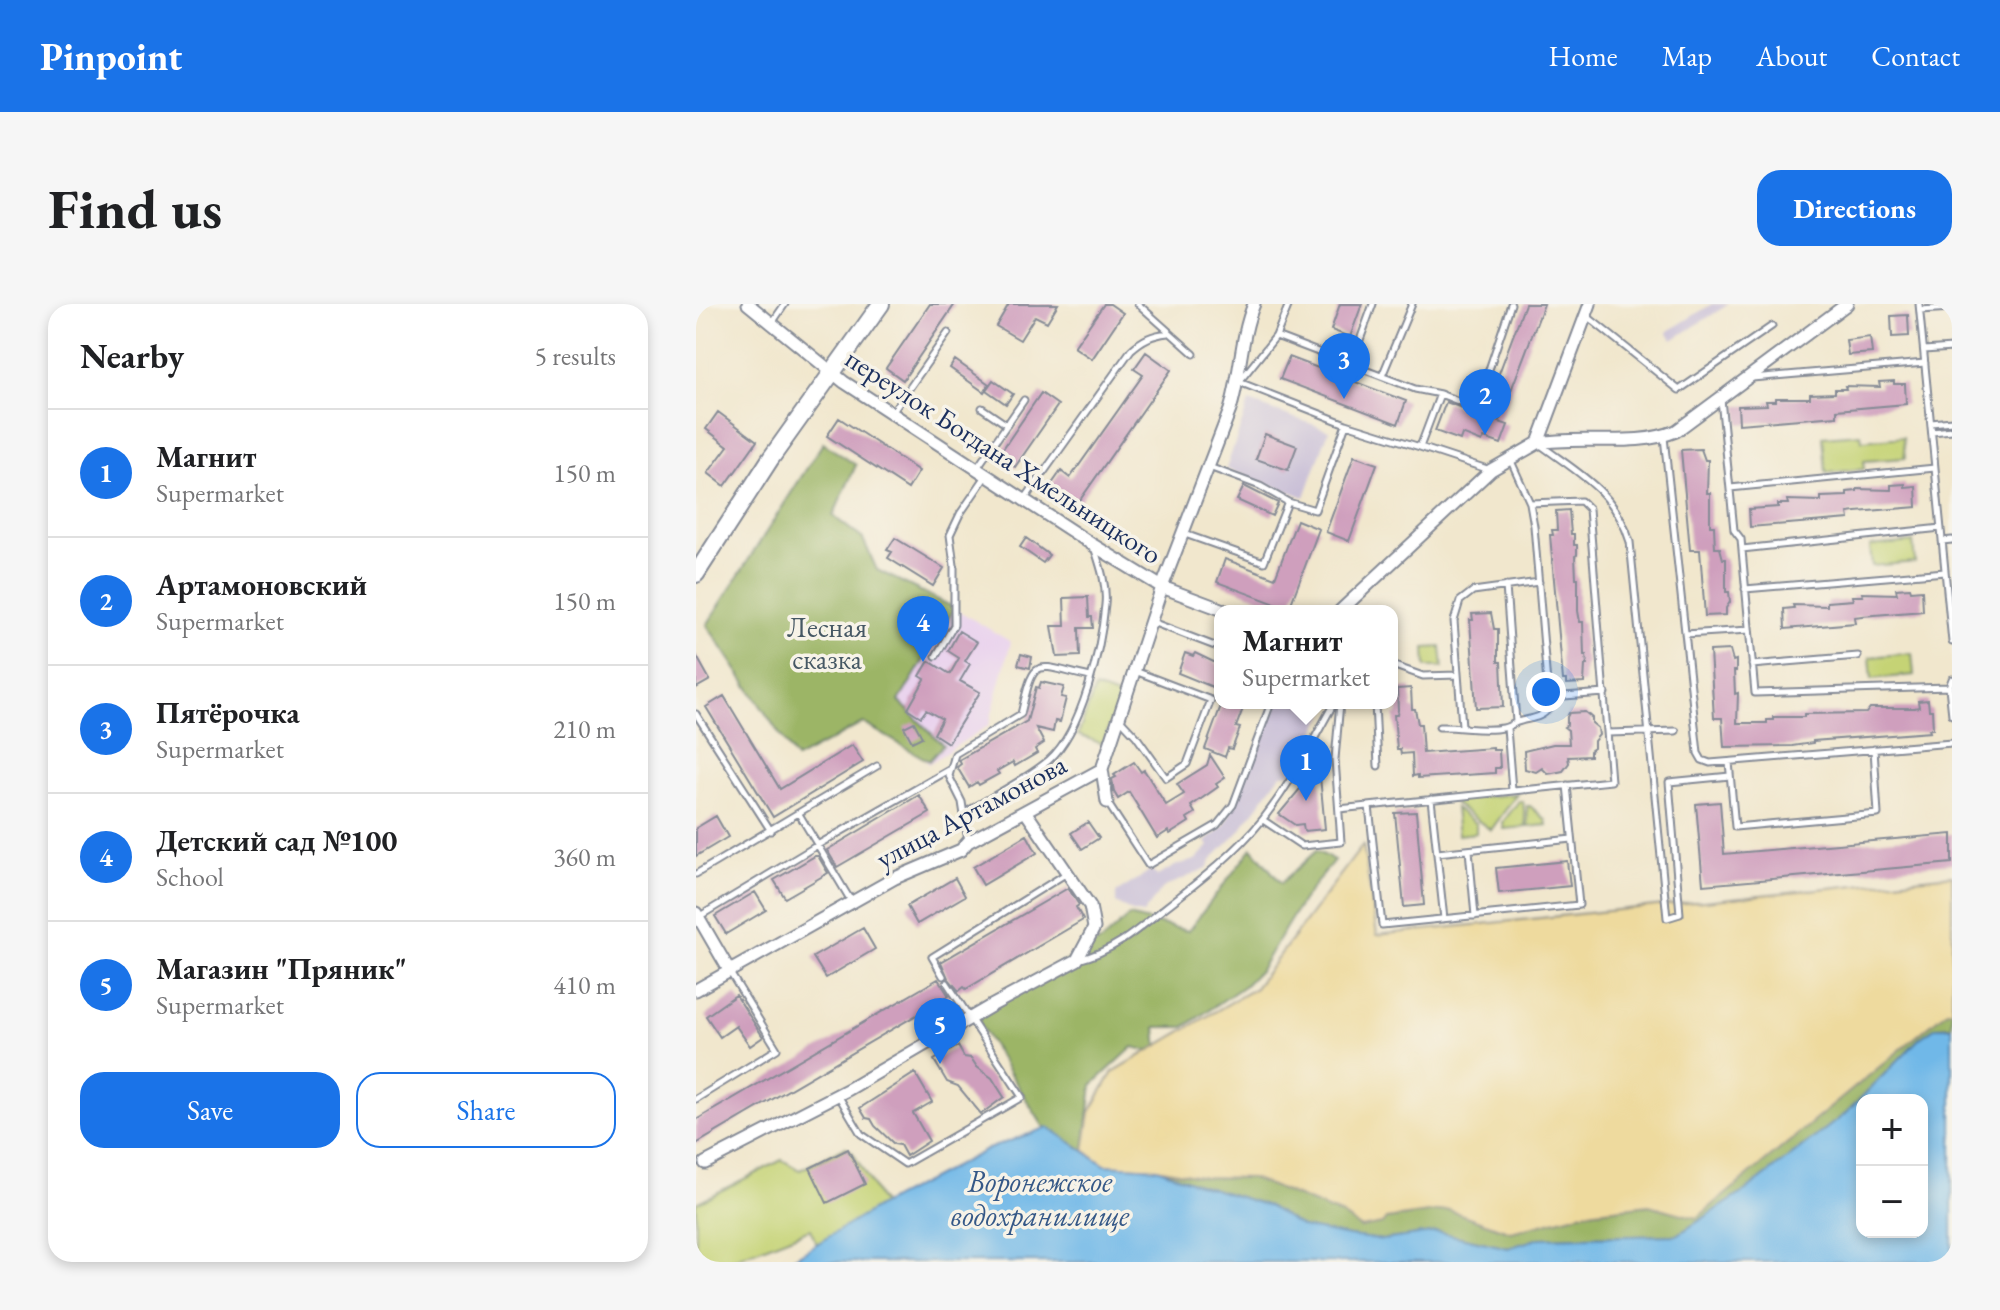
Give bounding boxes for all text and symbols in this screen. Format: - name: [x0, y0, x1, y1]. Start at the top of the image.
- text: Pinpoint: [40, 32, 182, 81]
- text: Home: [1548, 38, 1618, 74]
- text: Map: [1662, 38, 1712, 74]
- text: About: [1756, 38, 1827, 74]
- text: Contact: [1871, 38, 1960, 74]
- button: Directions: [1757, 170, 1952, 246]
- text: Find us: [48, 172, 222, 245]
- pin: 3: [1318, 333, 1370, 399]
- text: Nearby: [80, 334, 184, 378]
- text: 5 results: [535, 339, 616, 373]
- street label: переулок Богдана Хмельницкого: [839, 340, 1169, 572]
- pin: 2: [1459, 369, 1511, 435]
- text: Магнит: [156, 437, 256, 476]
- text: 1: [99, 456, 113, 490]
- text: 150 m: [553, 456, 616, 490]
- text: Supermarket: [156, 476, 284, 510]
- text: Артамоновский: [156, 565, 367, 604]
- text: 2: [99, 584, 113, 618]
- text: 150 m: [553, 584, 616, 618]
- pin: 4: [897, 596, 949, 662]
- text: Supermarket: [156, 604, 284, 638]
- popup: [1214, 605, 1398, 709]
- park label: Лесная сказка: [787, 609, 867, 677]
- text: Магнит: [1242, 621, 1342, 660]
- text: Supermarket: [1242, 660, 1370, 694]
- your location: [1526, 672, 1566, 712]
- text: Пятёрочка: [156, 693, 300, 732]
- text: 3: [99, 712, 113, 746]
- text: 210 m: [553, 712, 616, 746]
- text: Supermarket: [156, 732, 284, 766]
- pin: 1: [1280, 735, 1332, 801]
- street label: улица Артамонова: [870, 745, 1073, 876]
- text: Детский сад №100: [156, 821, 397, 860]
- text: 4: [99, 840, 113, 874]
- text: 360 m: [553, 840, 616, 874]
- text: School: [156, 860, 224, 894]
- text: Магазин "Пряник": [156, 949, 407, 988]
- text: 5: [99, 968, 113, 1002]
- text: 410 m: [553, 968, 616, 1002]
- text: Supermarket: [156, 988, 284, 1022]
- pin: 5: [914, 998, 966, 1064]
- button: Save: [80, 1072, 340, 1148]
- button: Share: [356, 1072, 616, 1148]
- map controls: [1856, 1094, 1928, 1238]
- button: +: [1856, 1094, 1928, 1166]
- water label: Воронежское водохранилище: [951, 1162, 1130, 1235]
- button: −: [1856, 1166, 1928, 1238]

